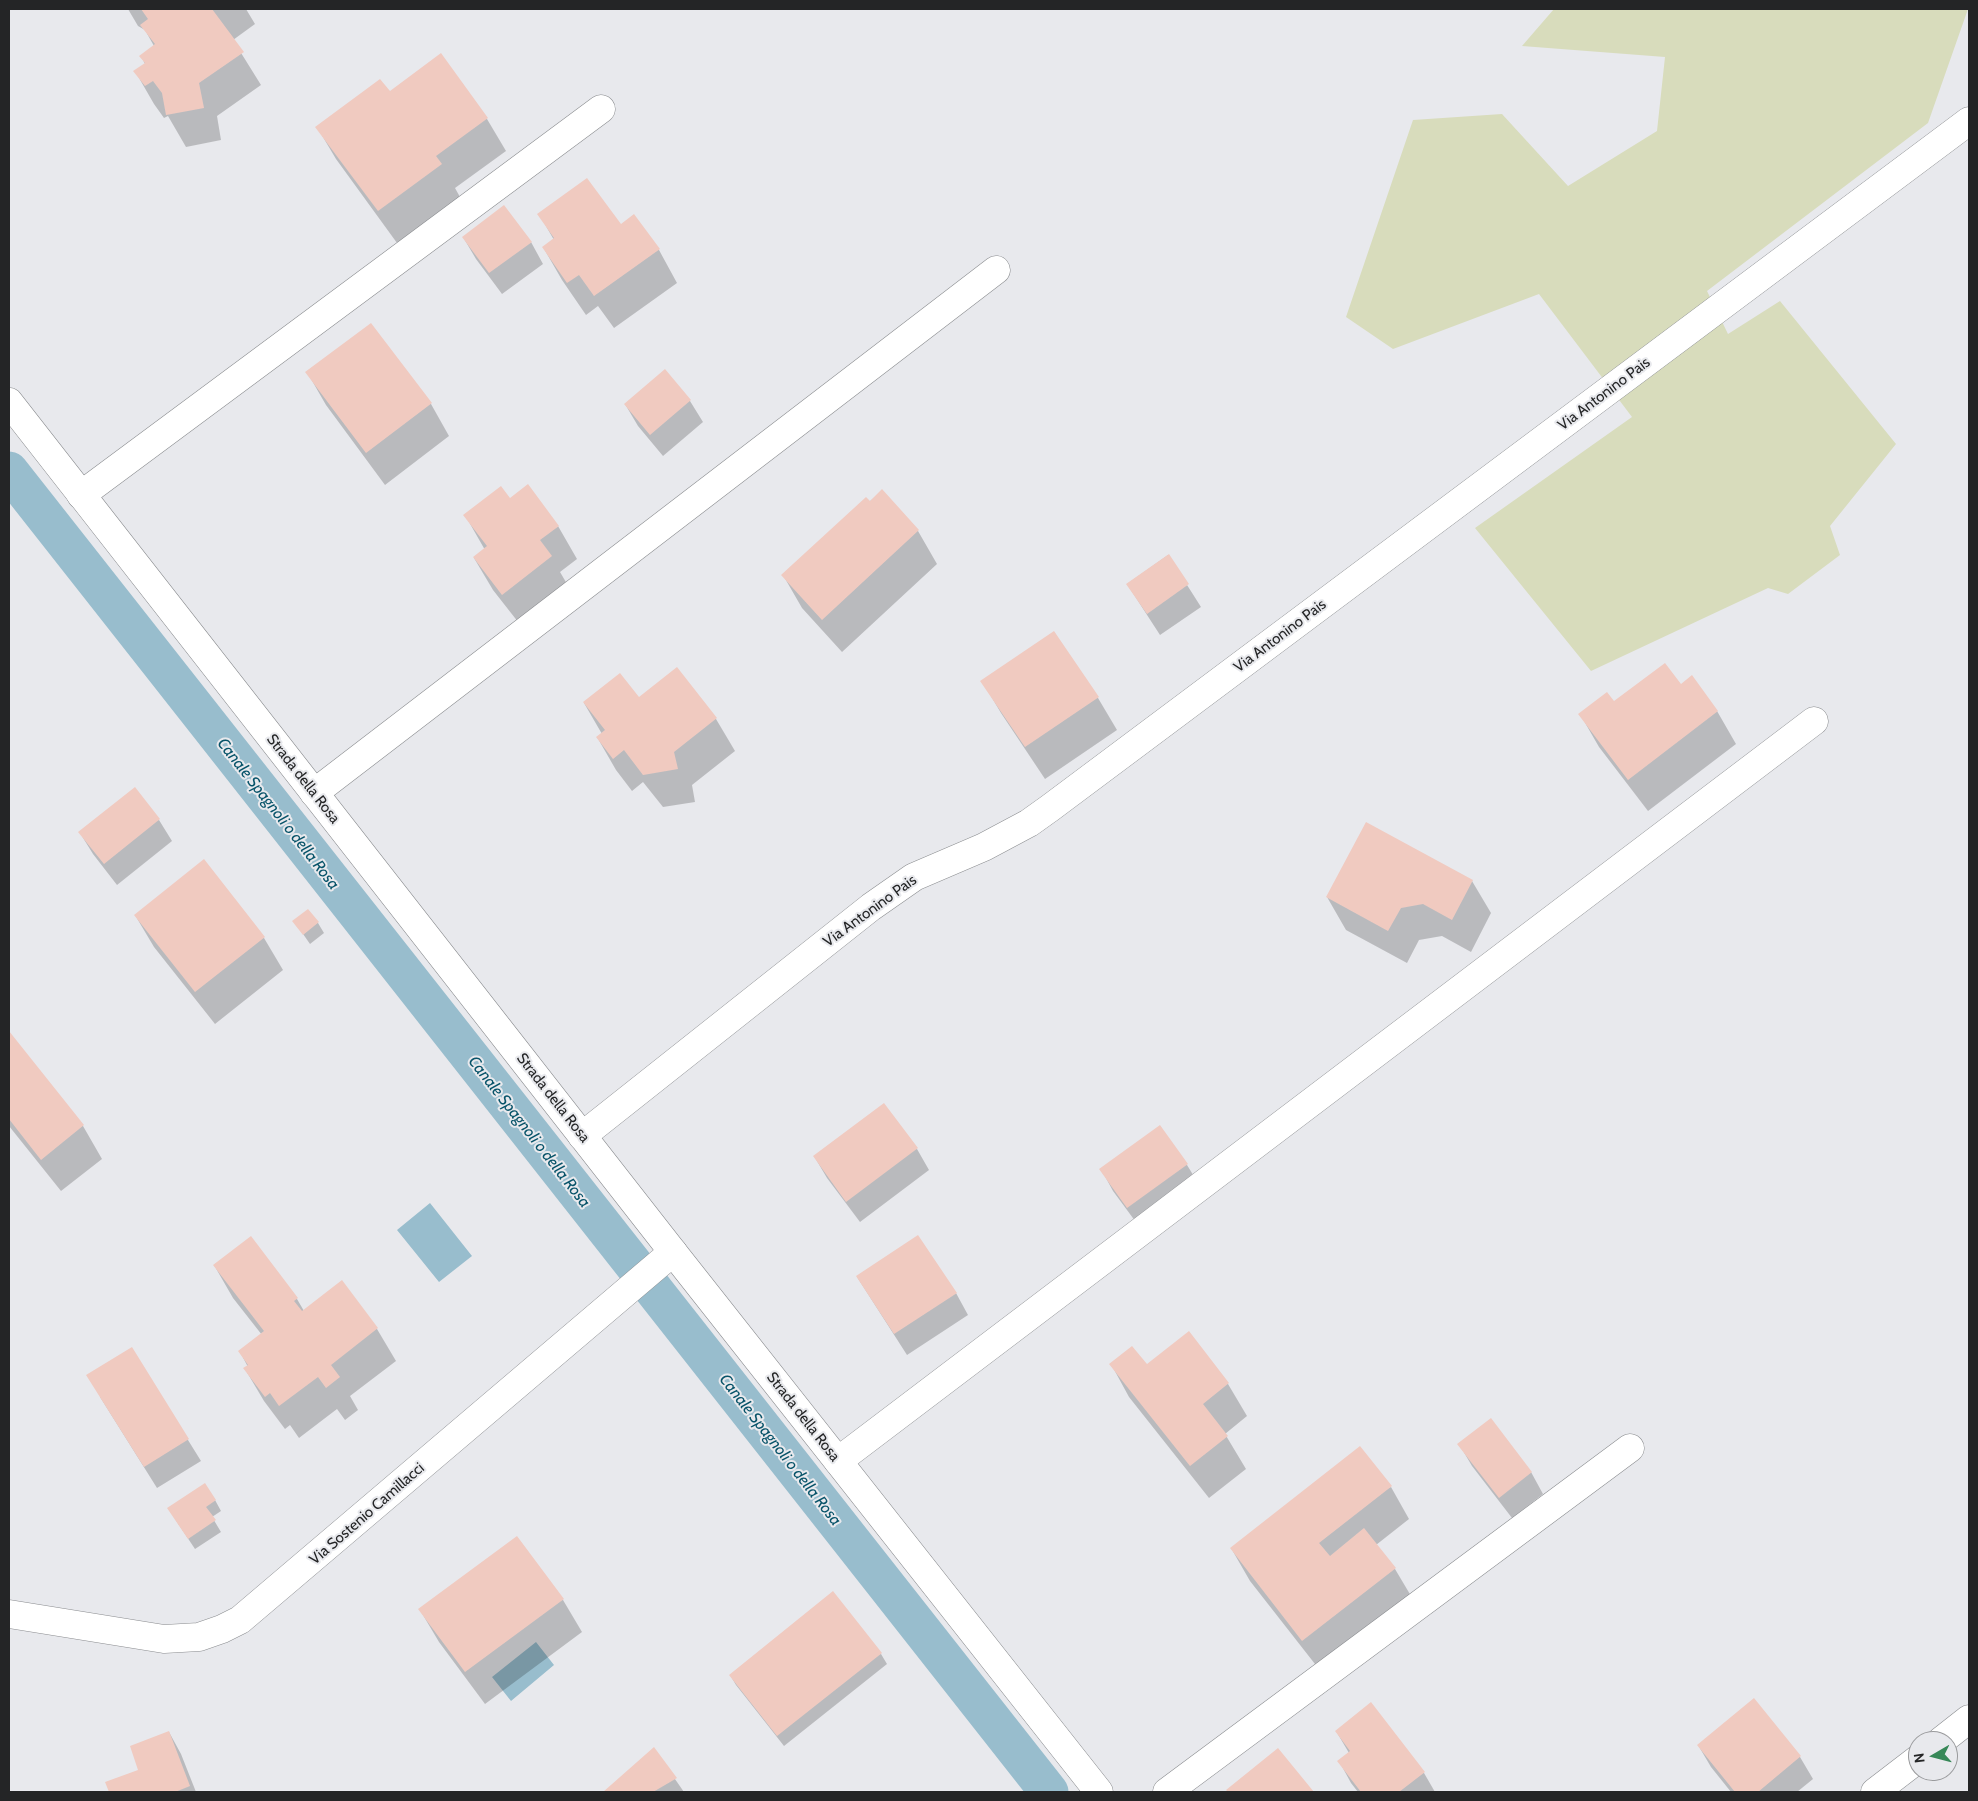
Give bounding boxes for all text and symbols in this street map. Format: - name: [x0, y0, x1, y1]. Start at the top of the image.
- street label: Via Antonino Pais: [1554, 353, 1654, 435]
- street label: Via Antonino Pais: [1230, 595, 1330, 677]
- street label: Strada della Rosa: [263, 731, 343, 827]
- water label: Canale Spagnoli o della Rosa: [213, 734, 343, 894]
- street label: Via Antonino Pais: [820, 871, 920, 951]
- street label: Strada della Rosa: [513, 1050, 593, 1146]
- water label: Canale Spagnoli o della Rosa: [464, 1052, 594, 1212]
- street label: Strada della Rosa: [763, 1369, 843, 1465]
- water label: Canale Spagnoli o della Rosa: [715, 1370, 845, 1530]
- street label: Via Sostenio Camillacci: [306, 1459, 428, 1569]
- north arrow: [1908, 1731, 1958, 1781]
- text: N: [1910, 1752, 1929, 1764]

